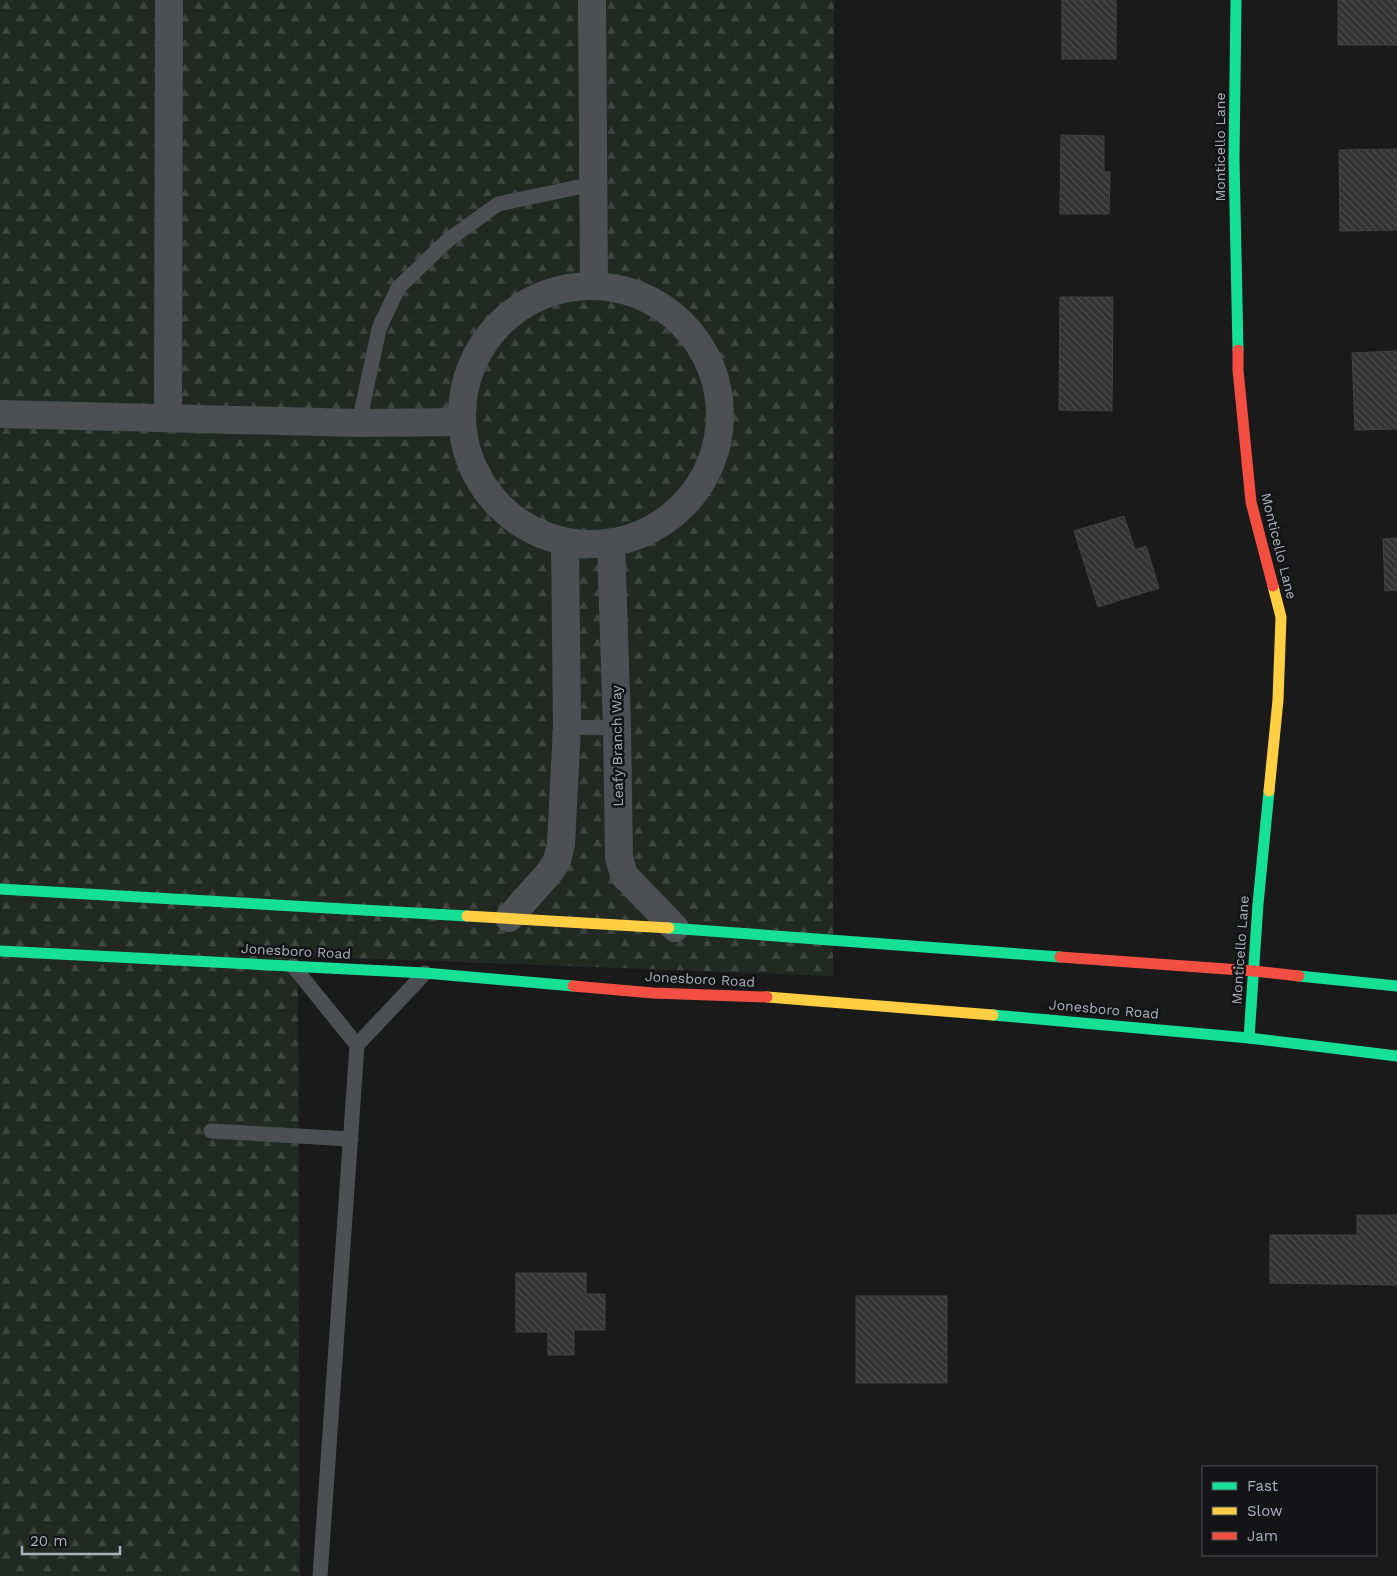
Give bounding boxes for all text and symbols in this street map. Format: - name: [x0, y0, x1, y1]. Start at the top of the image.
- street label: Monticello Lane: [1212, 92, 1228, 202]
- street label: Monticello Lane: [1258, 491, 1300, 601]
- street label: Leafy Branch Way: [608, 685, 626, 807]
- street label: Monticello Lane: [1228, 895, 1252, 1005]
- street label: Jonesboro Road: [240, 940, 352, 962]
- street label: Jonesboro Road: [644, 968, 756, 990]
- street label: Jonesboro Road: [1048, 996, 1160, 1022]
- legend: [1202, 1466, 1377, 1556]
- text: Fast: [1247, 1477, 1279, 1495]
- text: Slow: [1247, 1502, 1283, 1520]
- scale bar: [22, 1524, 120, 1556]
- text: Jam: [1247, 1527, 1278, 1545]
- text: 20 m: [30, 1532, 68, 1550]

